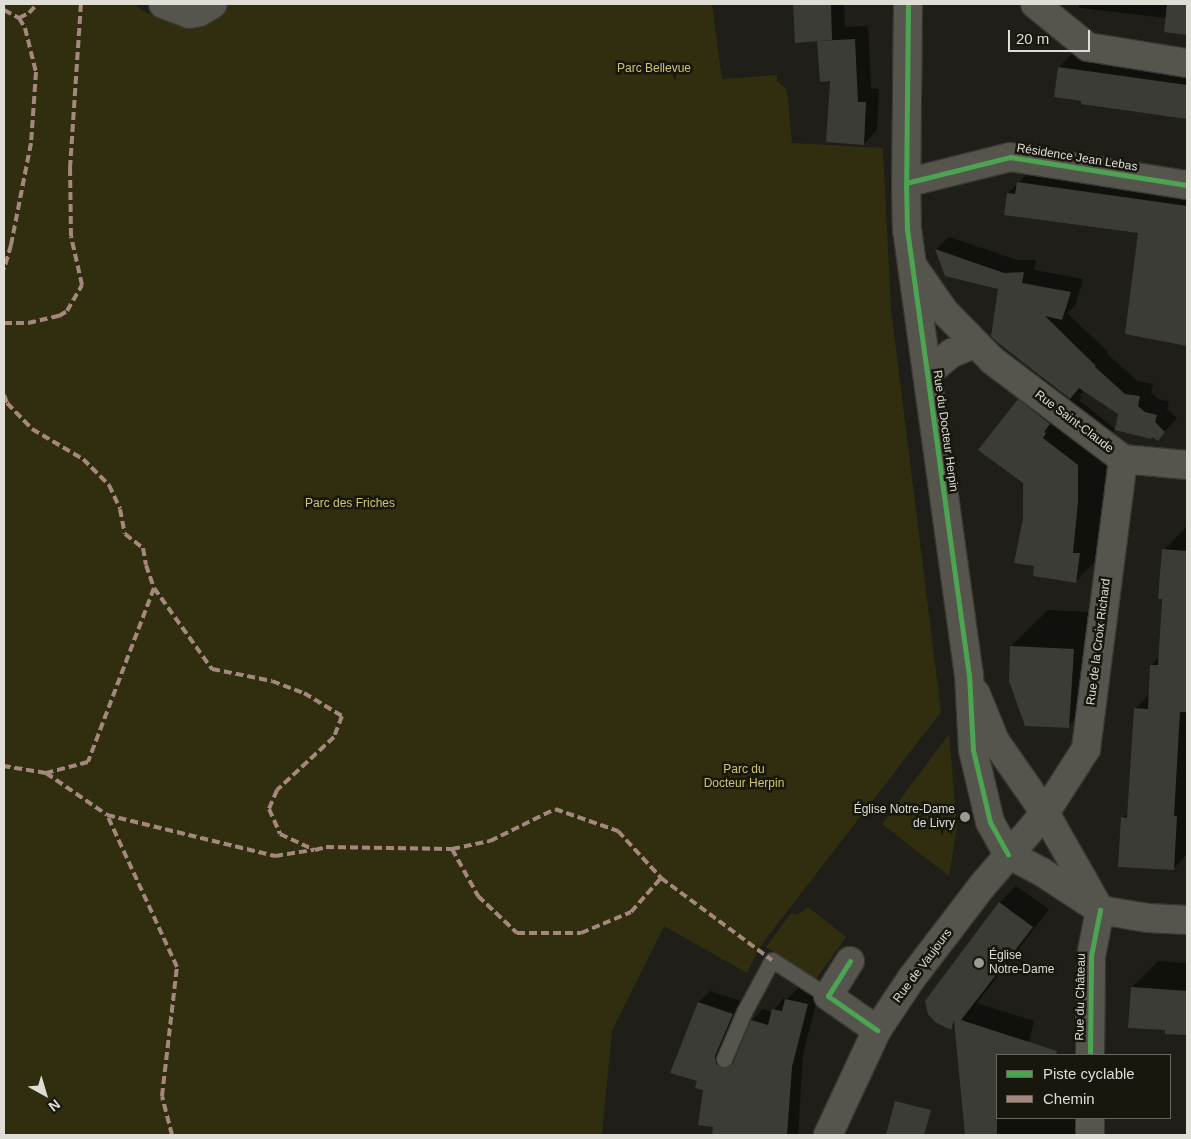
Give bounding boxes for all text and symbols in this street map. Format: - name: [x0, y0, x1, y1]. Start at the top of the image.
- scale bar: [1011, 20, 1094, 52]
- text: 20 m: [1016, 30, 1049, 47]
- park label: Parc Bellevue: [617, 62, 691, 76]
- street label: Résidence Jean Lebas: [1016, 141, 1138, 175]
- street label: Rue du Docteur Herpin: [929, 369, 961, 493]
- street label: Rue Saint-Claude: [1032, 388, 1116, 456]
- park label: Parc des Friches: [305, 497, 395, 511]
- street label: Rue de la Croix Richard: [1084, 578, 1114, 706]
- park label: Parc du Docteur Herpin: [704, 763, 784, 791]
- place label: Église Notre-Dame de Livry: [854, 803, 955, 831]
- marker: Église Notre-Dame de Livry: [959, 811, 971, 823]
- street label: Rue de Vaujours: [891, 926, 955, 1006]
- place label: Église Notre-Dame: [989, 949, 1054, 977]
- street label: Rue du Château: [1073, 953, 1089, 1041]
- marker: Église Notre-Dame: [973, 957, 985, 969]
- legend: [996, 1054, 1171, 1119]
- text: Piste cyclable: [1043, 1065, 1135, 1082]
- north arrow: [20, 1069, 70, 1119]
- text: Chemin: [1043, 1090, 1095, 1107]
- text: N: [45, 1096, 63, 1115]

